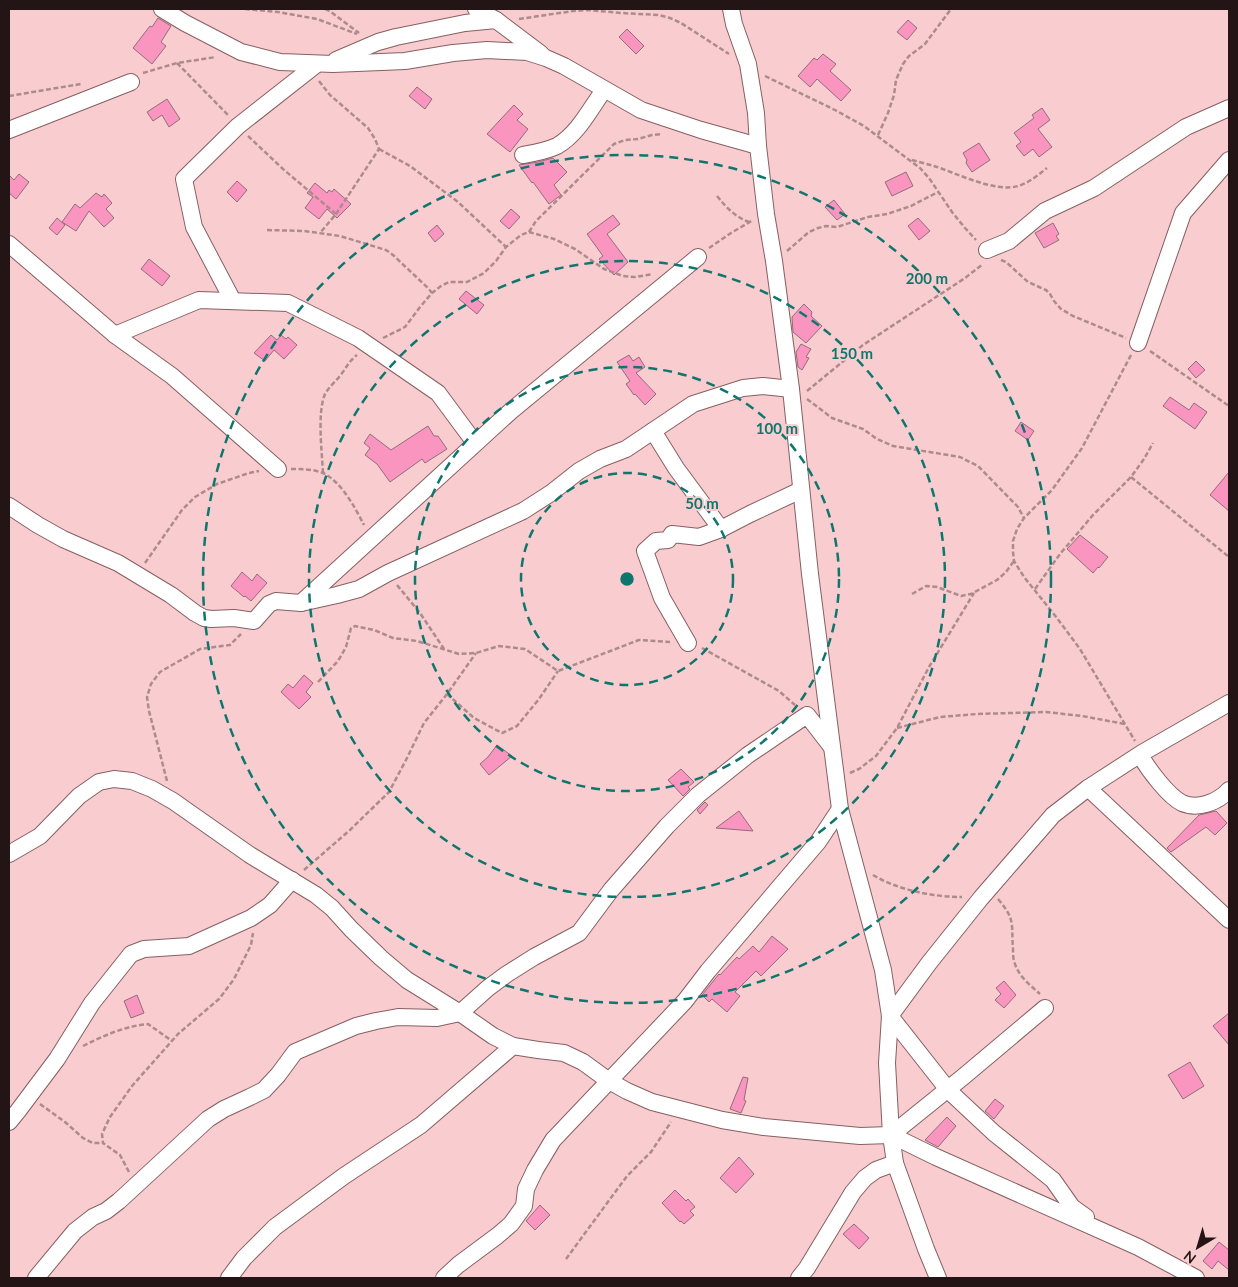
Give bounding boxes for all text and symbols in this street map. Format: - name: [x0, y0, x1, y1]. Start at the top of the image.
- text: 200 m: [906, 269, 948, 287]
- text: 150 m: [831, 344, 873, 362]
- text: 100 m: [756, 419, 798, 437]
- text: 50 m: [685, 494, 719, 512]
- centre of rings: [618, 570, 636, 588]
- north arrow: [1173, 1222, 1223, 1272]
- text: N: [1180, 1248, 1199, 1268]

